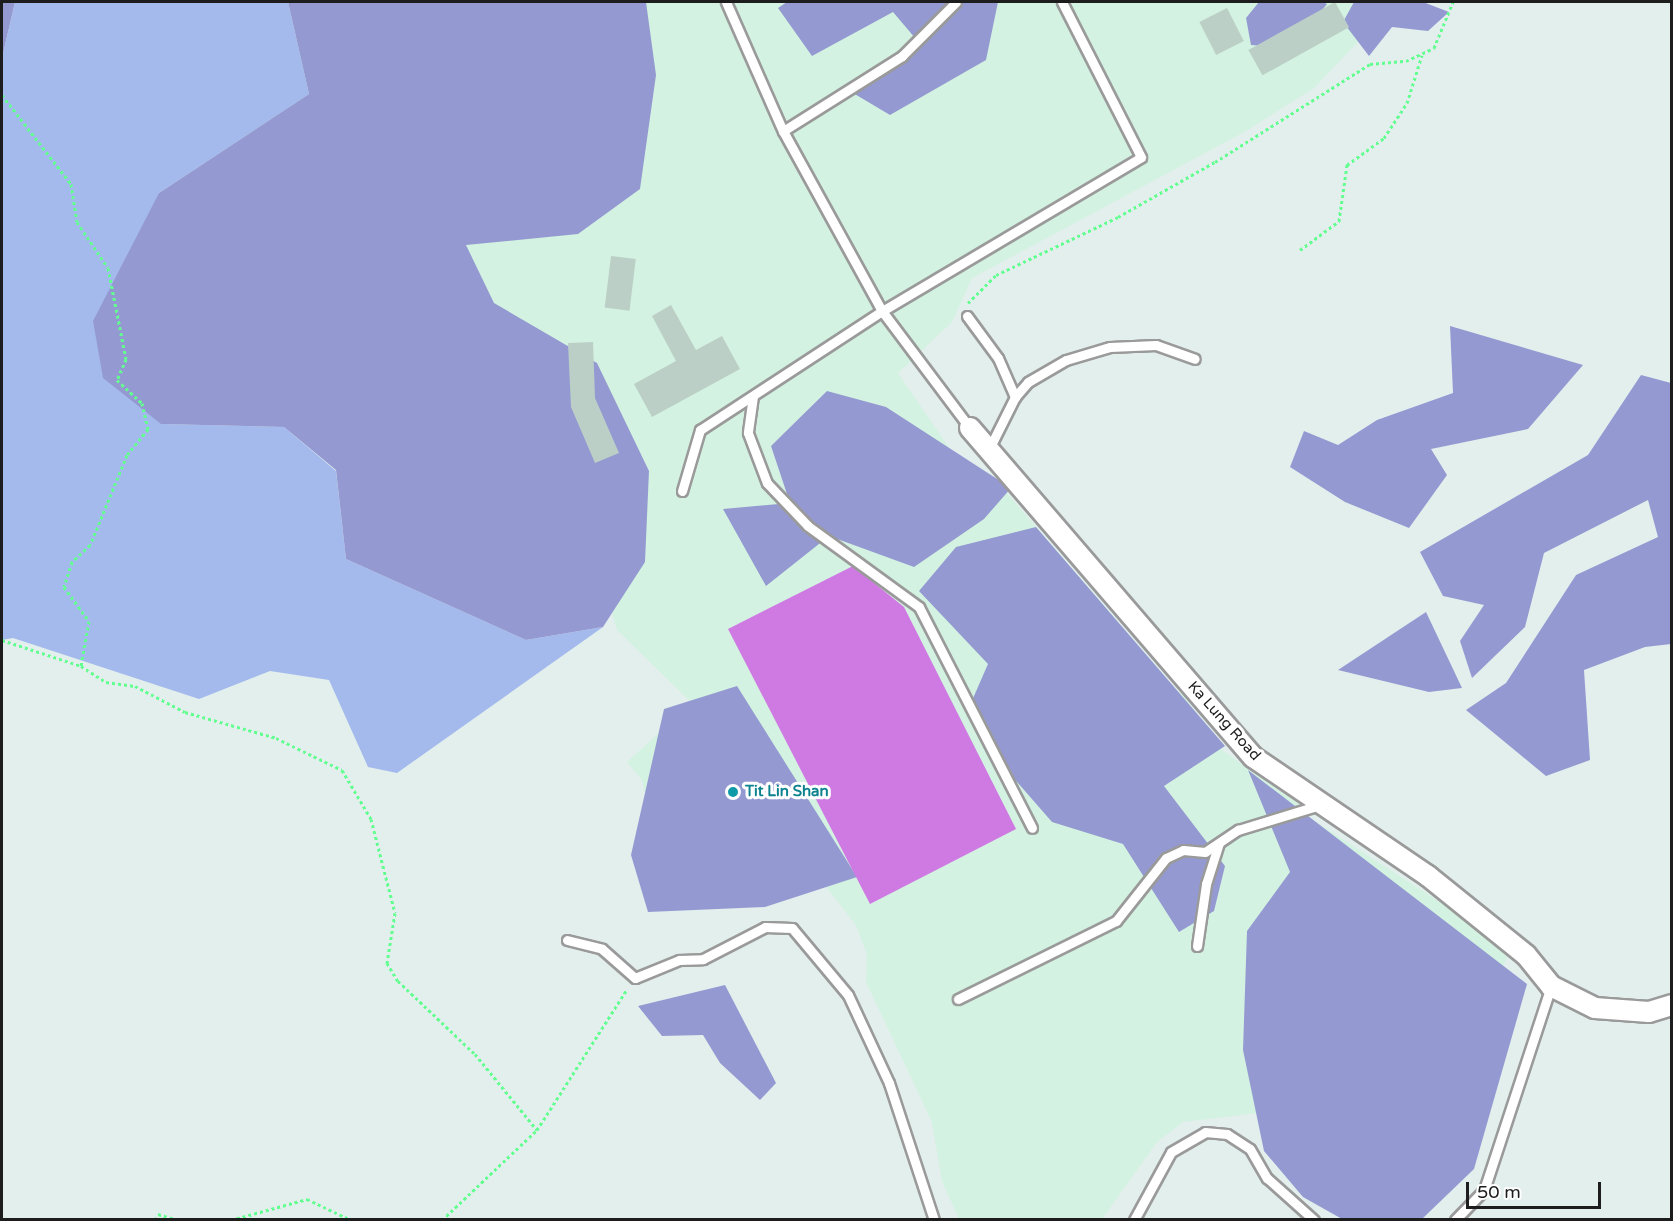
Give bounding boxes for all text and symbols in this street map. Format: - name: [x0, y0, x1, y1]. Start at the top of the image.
- street label: Ka Lung Road: [1184, 678, 1264, 764]
- place label: Tit Lin Shan: [745, 783, 829, 801]
- marker: Tit Lin Shan: [726, 785, 740, 799]
- scale bar: [1469, 1170, 1604, 1208]
- text: 50 m: [1477, 1181, 1521, 1203]

